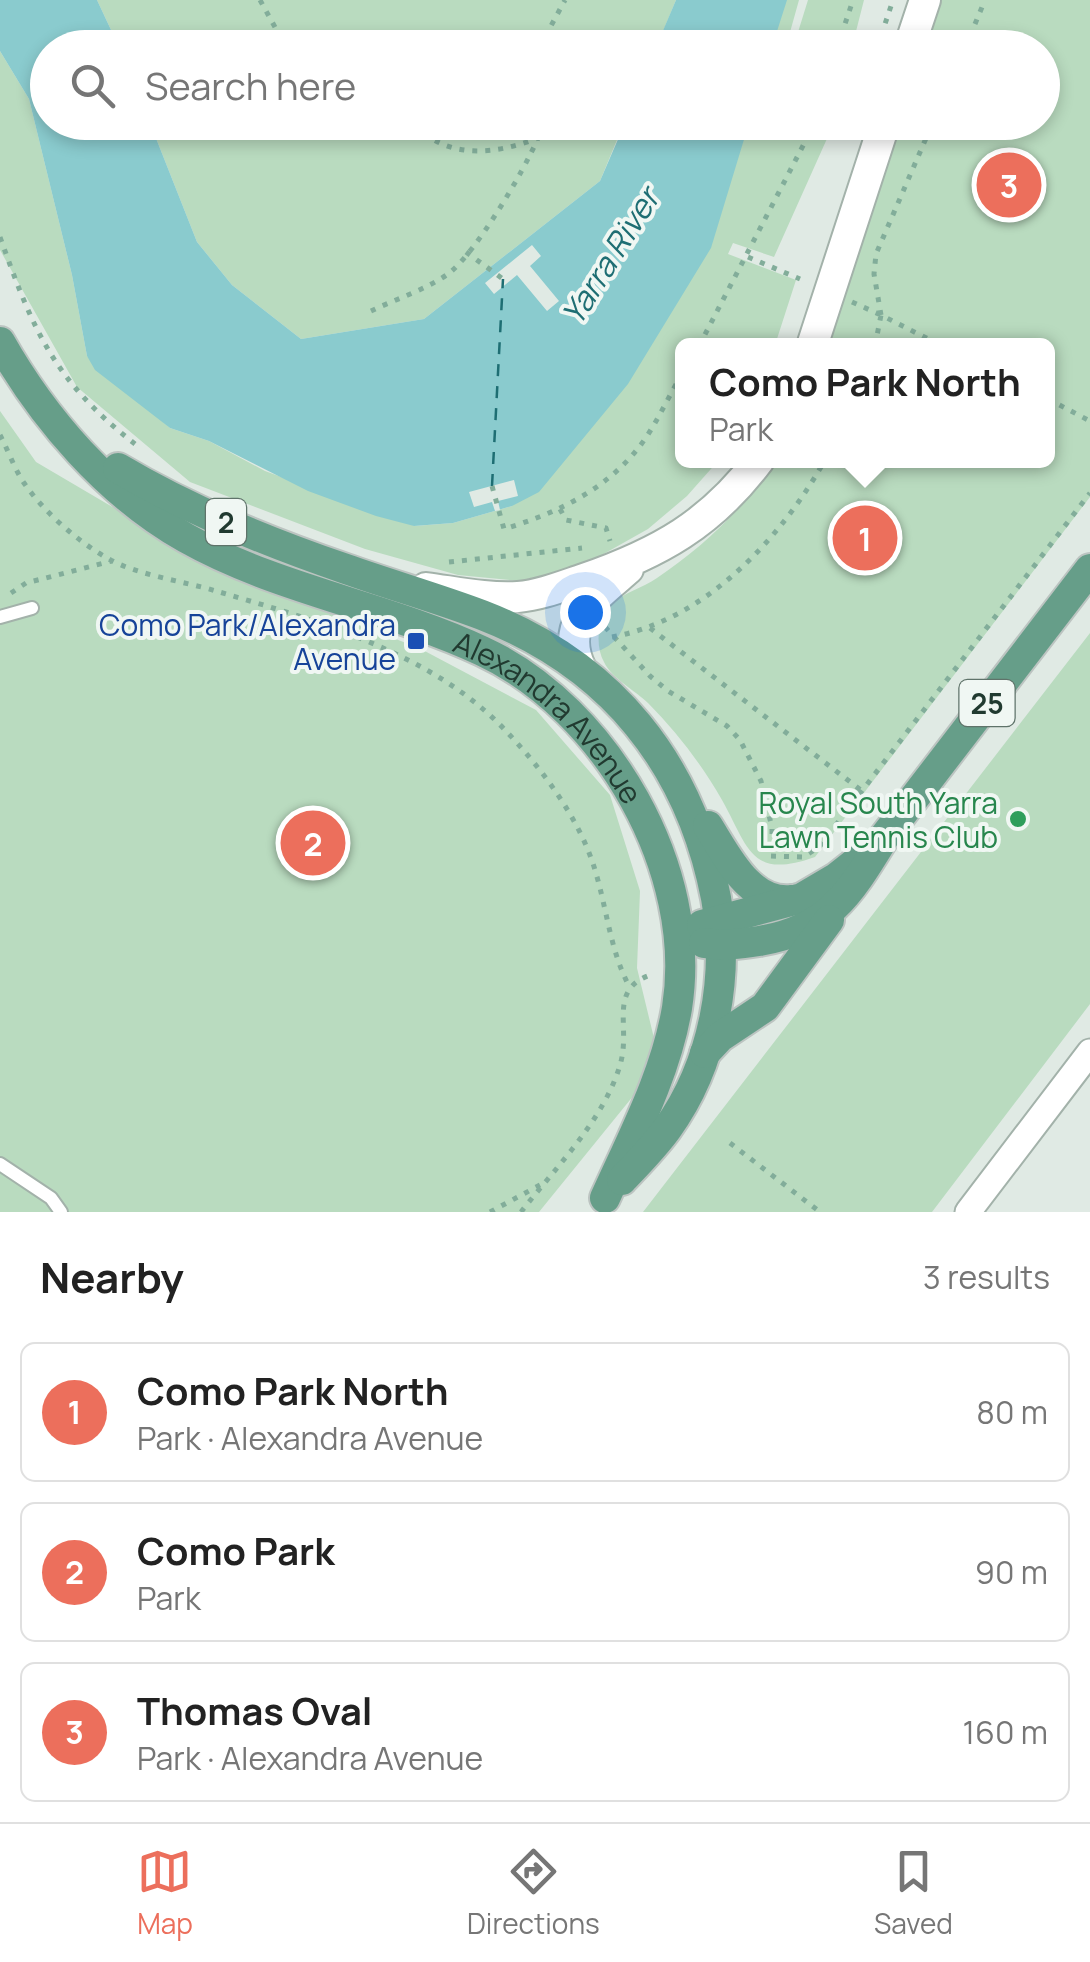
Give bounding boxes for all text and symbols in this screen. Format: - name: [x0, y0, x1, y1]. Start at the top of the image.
- search box: [30, 30, 1060, 140]
- icon: search: [65, 58, 120, 113]
- text: Search here: [145, 59, 356, 111]
- pin: 3: [976, 148, 1042, 222]
- water label: Yarra River: [551, 176, 672, 333]
- popup: [675, 338, 1055, 468]
- text: Como Park North: [709, 355, 1021, 407]
- text: Park: [709, 407, 773, 451]
- road number: 2: [206, 499, 246, 545]
- pin: 1: [832, 500, 898, 576]
- your location: [560, 587, 611, 638]
- place label: Como Park/Alexandra Avenue: [99, 604, 396, 679]
- street label: Alexandra Avenue: [448, 621, 653, 811]
- marker: Como Park/Alexandra Avenue: [405, 630, 427, 652]
- road number: 25: [960, 680, 1014, 726]
- place label: Royal South Yarra Lawn Tennis Club: [759, 782, 998, 857]
- pin: 2: [280, 806, 346, 880]
- marker: Royal South Yarra Lawn Tennis Club: [1007, 808, 1029, 830]
- text: Nearby: [40, 1248, 184, 1306]
- text: 3 results: [923, 1255, 1050, 1299]
- text: Como Park North: [137, 1364, 448, 1416]
- text: 1: [67, 1390, 82, 1434]
- text: 80 m: [976, 1390, 1048, 1434]
- text: Park · Alexandra Avenue: [137, 1416, 483, 1460]
- text: Como Park: [137, 1524, 335, 1576]
- text: 2: [65, 1550, 84, 1594]
- text: 90 m: [975, 1550, 1048, 1594]
- text: Park: [137, 1576, 201, 1620]
- text: Thomas Oval: [137, 1684, 372, 1736]
- text: 3: [65, 1710, 84, 1754]
- text: 160 m: [963, 1710, 1048, 1754]
- text: Park · Alexandra Avenue: [137, 1736, 483, 1780]
- tab: Map: [137, 1844, 193, 1942]
- tab: Directions: [467, 1844, 600, 1942]
- tab: Saved: [874, 1844, 953, 1942]

